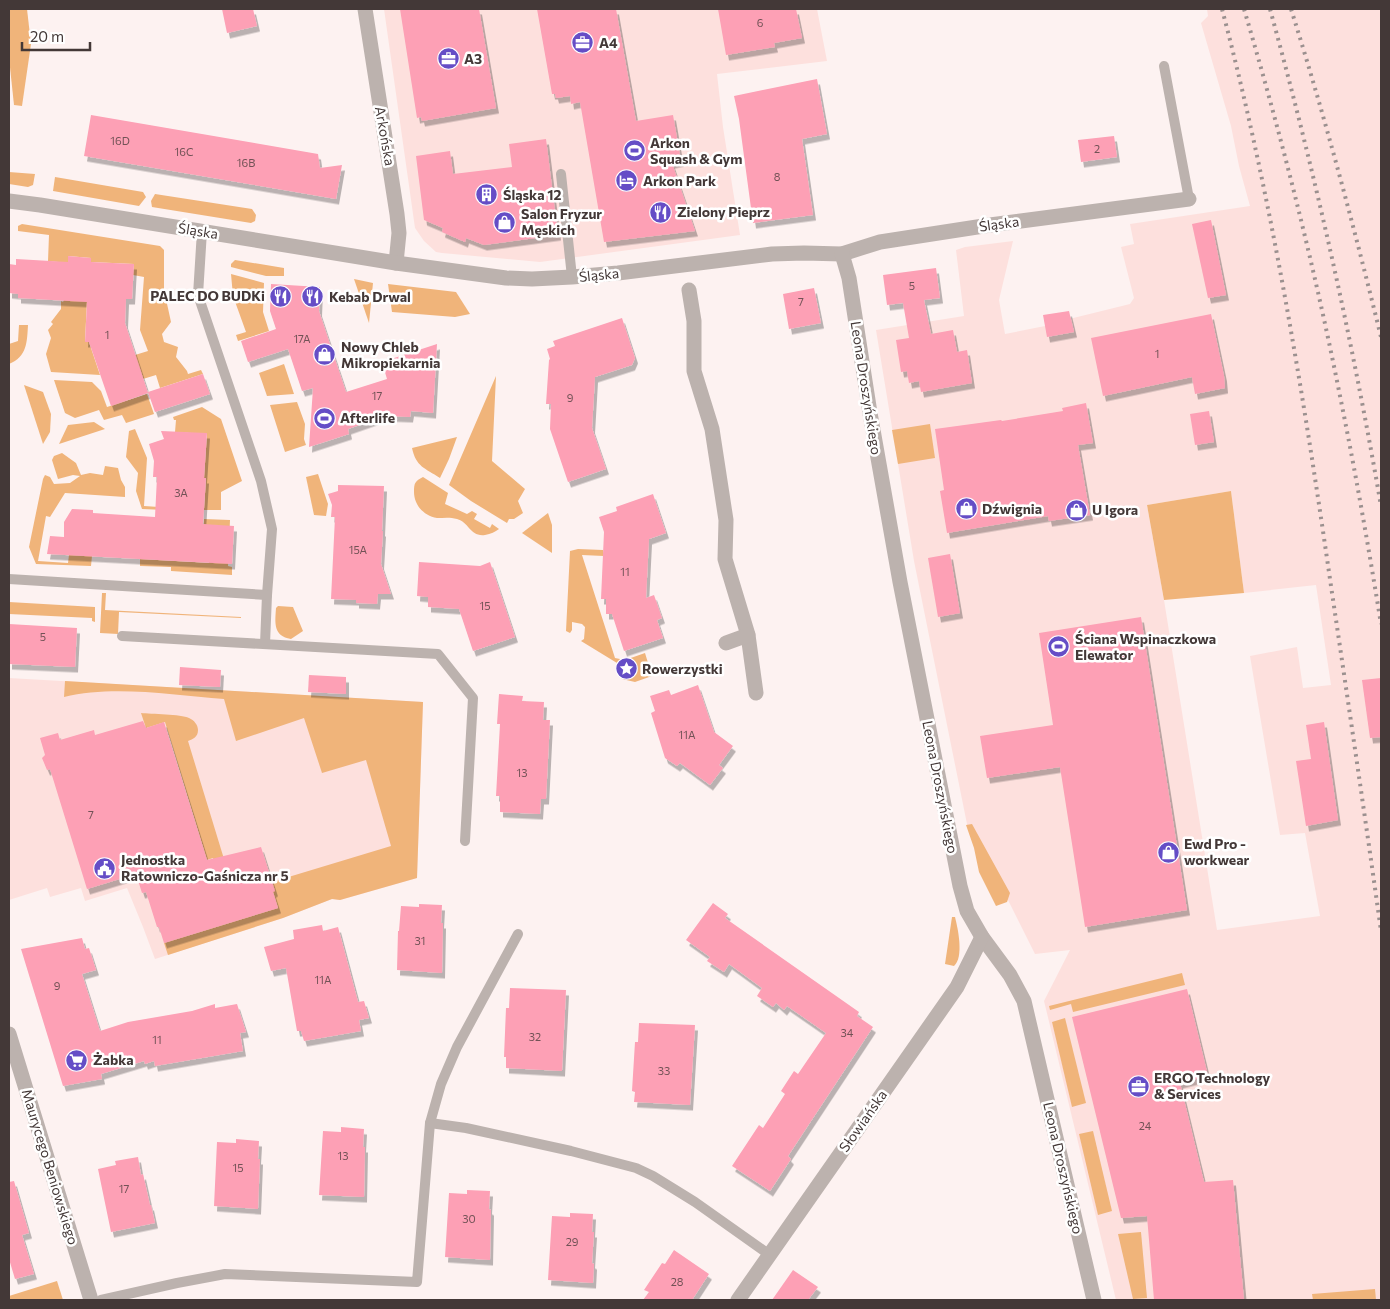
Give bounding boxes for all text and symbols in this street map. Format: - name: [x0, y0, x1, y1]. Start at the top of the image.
- house number: 6: [757, 16, 764, 29]
- scale bar: [22, 20, 90, 52]
- text: 20 m: [30, 27, 64, 45]
- office icon: A4: [571, 31, 595, 55]
- place label: A4: [599, 34, 618, 51]
- office icon: A3: [436, 47, 460, 71]
- place label: A3: [464, 50, 482, 67]
- street label: Arkońska: [372, 105, 399, 167]
- house number: 16D: [110, 134, 130, 147]
- place label: Arkon Squash & Gym: [650, 134, 742, 167]
- sports icon: Arkon Squash & Gym: [622, 139, 646, 163]
- house number: 2: [1094, 142, 1100, 155]
- house number: 16C: [175, 145, 193, 158]
- house number: 16B: [237, 156, 255, 169]
- hotel icon: Arkon Park: [615, 169, 639, 193]
- house number: 8: [774, 170, 781, 183]
- place label: Arkon Park: [643, 172, 716, 189]
- building icon: Śląska 12: [475, 183, 499, 207]
- place label: Śląska 12: [503, 186, 562, 203]
- restaurant icon: Zielony Pieprz: [649, 200, 673, 224]
- place label: Zielony Pieprz: [677, 203, 770, 220]
- place label: Salon Fryzur Męskich: [521, 205, 602, 238]
- shop icon: Salon Fryzur Męskich: [493, 210, 517, 234]
- street label: Śląska: [978, 212, 1020, 235]
- street label: Śląska: [177, 219, 219, 242]
- street label: Śląska: [578, 264, 620, 285]
- house number: 5: [909, 279, 915, 292]
- restaurant icon: PALEC DO BUDKi: [269, 284, 293, 308]
- restaurant icon: Kebab Drwal: [301, 285, 325, 309]
- place label: PALEC DO BUDKi: [150, 287, 265, 304]
- place label: Kebab Drwal: [329, 288, 411, 305]
- house number: 7: [798, 295, 804, 308]
- street label: Leona Droszyńskiego: [848, 320, 885, 456]
- house number: 1: [105, 328, 109, 341]
- house number: 17A: [293, 332, 311, 345]
- place label: Nowy Chleb Mikropiekarnia: [341, 338, 441, 371]
- shop icon: Nowy Chleb Mikropiekarnia: [313, 343, 337, 367]
- house number: 1: [1155, 347, 1159, 360]
- house number: 17: [372, 389, 382, 402]
- house number: 9: [567, 391, 574, 404]
- sports icon: Afterlife: [312, 406, 336, 430]
- place label: Afterlife: [340, 409, 395, 426]
- house number: 3A: [174, 486, 188, 499]
- shop icon: Dźwignia: [954, 497, 978, 521]
- shop icon: U Igora: [1064, 498, 1088, 522]
- place label: Dźwignia: [982, 500, 1042, 517]
- place label: U Igora: [1092, 501, 1138, 518]
- house number: 15A: [349, 543, 368, 556]
- house number: 11: [620, 565, 630, 578]
- house number: 15: [479, 599, 491, 612]
- house number: 5: [40, 630, 46, 643]
- place label: Ściana Wspinaczkowa Elewator: [1075, 630, 1216, 663]
- sports icon: Ściana Wspinaczkowa Elewator: [1047, 635, 1071, 659]
- place icon: Rowerzystki: [614, 657, 638, 681]
- place label: Rowerzystki: [642, 660, 723, 677]
- street label: Leona Droszyńskiego: [919, 719, 962, 855]
- house number: 11A: [679, 728, 696, 741]
- house number: 13: [517, 766, 527, 779]
- house number: 7: [88, 808, 94, 821]
- place label: Ewd Pro - workwear: [1184, 835, 1250, 868]
- shop icon: Ewd Pro - workwear: [1156, 840, 1180, 864]
- place label: Jednostka Ratowniczo-Gaśnicza nr 5: [121, 851, 289, 884]
- public building icon: Jednostka Ratowniczo-Gaśnicza nr 5: [93, 856, 117, 880]
- house number: 31: [415, 934, 425, 947]
- house number: 11A: [315, 973, 332, 986]
- house number: 9: [54, 979, 61, 992]
- house number: 34: [841, 1026, 854, 1039]
- house number: 32: [529, 1030, 541, 1043]
- house number: 11: [152, 1033, 162, 1046]
- supermarket icon: Żabka: [65, 1048, 89, 1072]
- place label: Żabka: [93, 1051, 134, 1068]
- house number: 33: [658, 1064, 670, 1077]
- place label: ERGO Technology & Services: [1154, 1069, 1271, 1102]
- office icon: ERGO Technology & Services: [1126, 1074, 1150, 1098]
- street label: Słowiańska: [835, 1086, 890, 1155]
- street label: Maurycego Beniowskiego: [19, 1087, 82, 1247]
- street label: Leona Droszyńskiego: [1040, 1100, 1087, 1236]
- house number: 24: [1139, 1119, 1152, 1132]
- house number: 13: [338, 1149, 348, 1162]
- house number: 15: [232, 1161, 244, 1174]
- house number: 17: [119, 1182, 129, 1195]
- house number: 30: [462, 1212, 476, 1225]
- house number: 29: [566, 1235, 579, 1248]
- house number: 28: [671, 1275, 684, 1288]

